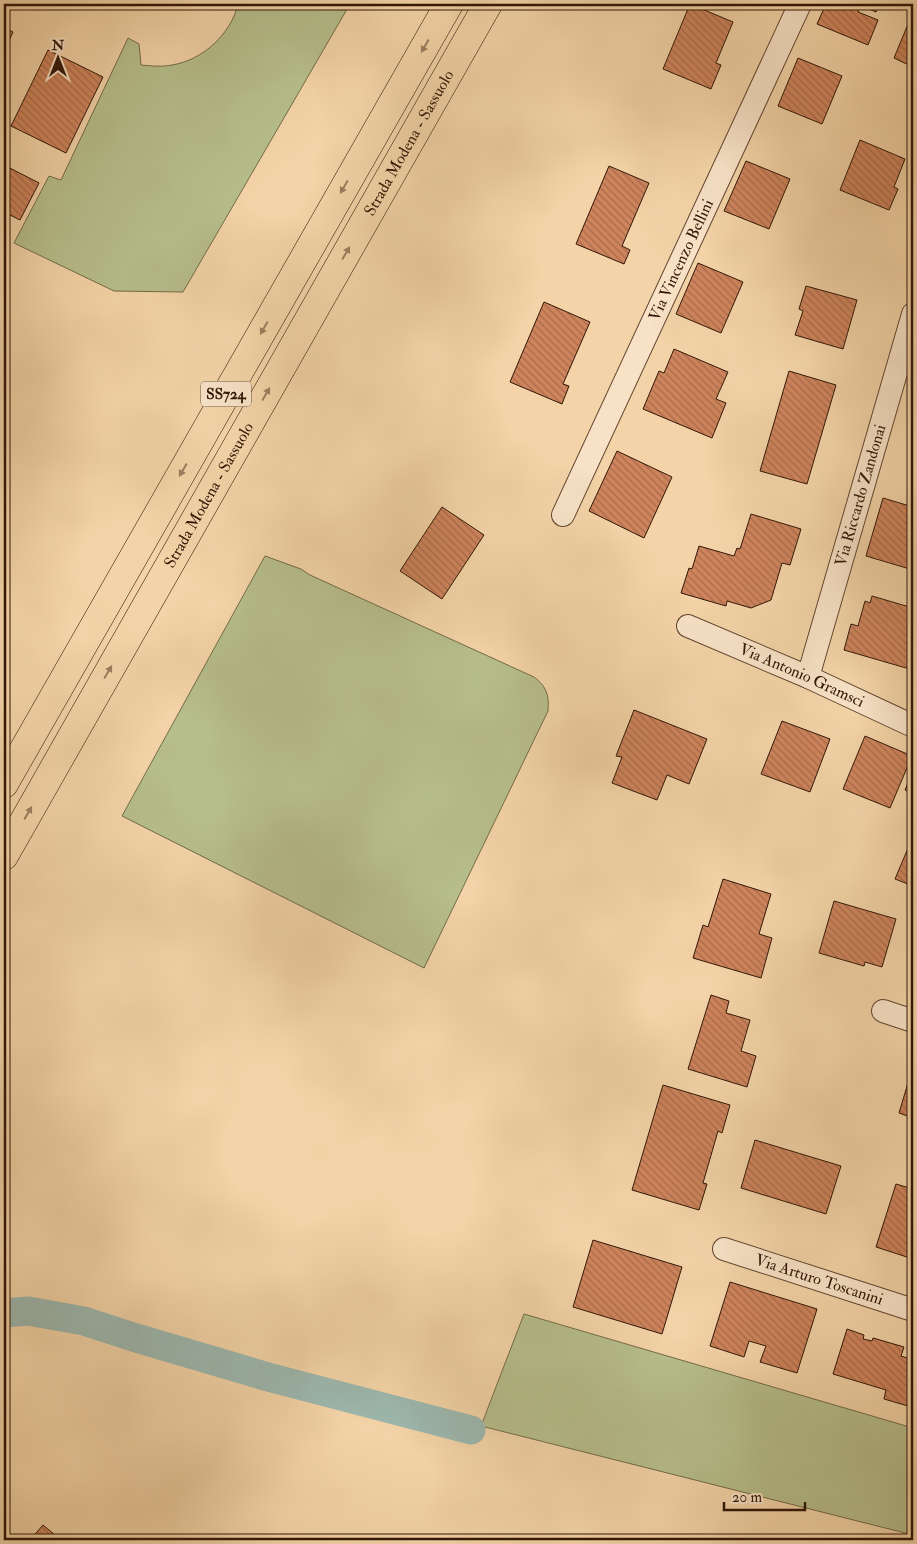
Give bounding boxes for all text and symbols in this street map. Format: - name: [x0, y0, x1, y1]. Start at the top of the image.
- north arrow: [32, 32, 82, 82]
- text: N: [51, 37, 65, 54]
- one-way arrow: [420, 39, 429, 53]
- street label: Strada Modena - Sassuolo: [360, 66, 458, 219]
- one-way arrow: [340, 180, 348, 195]
- street label: Via Vincenzo Bellini: [644, 196, 718, 324]
- one-way arrow: [342, 246, 351, 259]
- one-way arrow: [259, 322, 268, 335]
- road number: SS724: [201, 382, 251, 406]
- one-way arrow: [262, 387, 270, 401]
- street label: Strada Modena - Sassuolo: [160, 419, 258, 572]
- street label: Via Riccardo Zandonai: [831, 422, 891, 569]
- one-way arrow: [179, 462, 187, 477]
- street label: Via Antonio Gramsci: [736, 639, 868, 712]
- one-way arrow: [104, 665, 112, 680]
- one-way arrow: [24, 806, 32, 821]
- street label: Via Arturo Toscanini: [753, 1250, 886, 1310]
- scale bar: [724, 1479, 806, 1511]
- text: 20 m: [732, 1488, 762, 1507]

